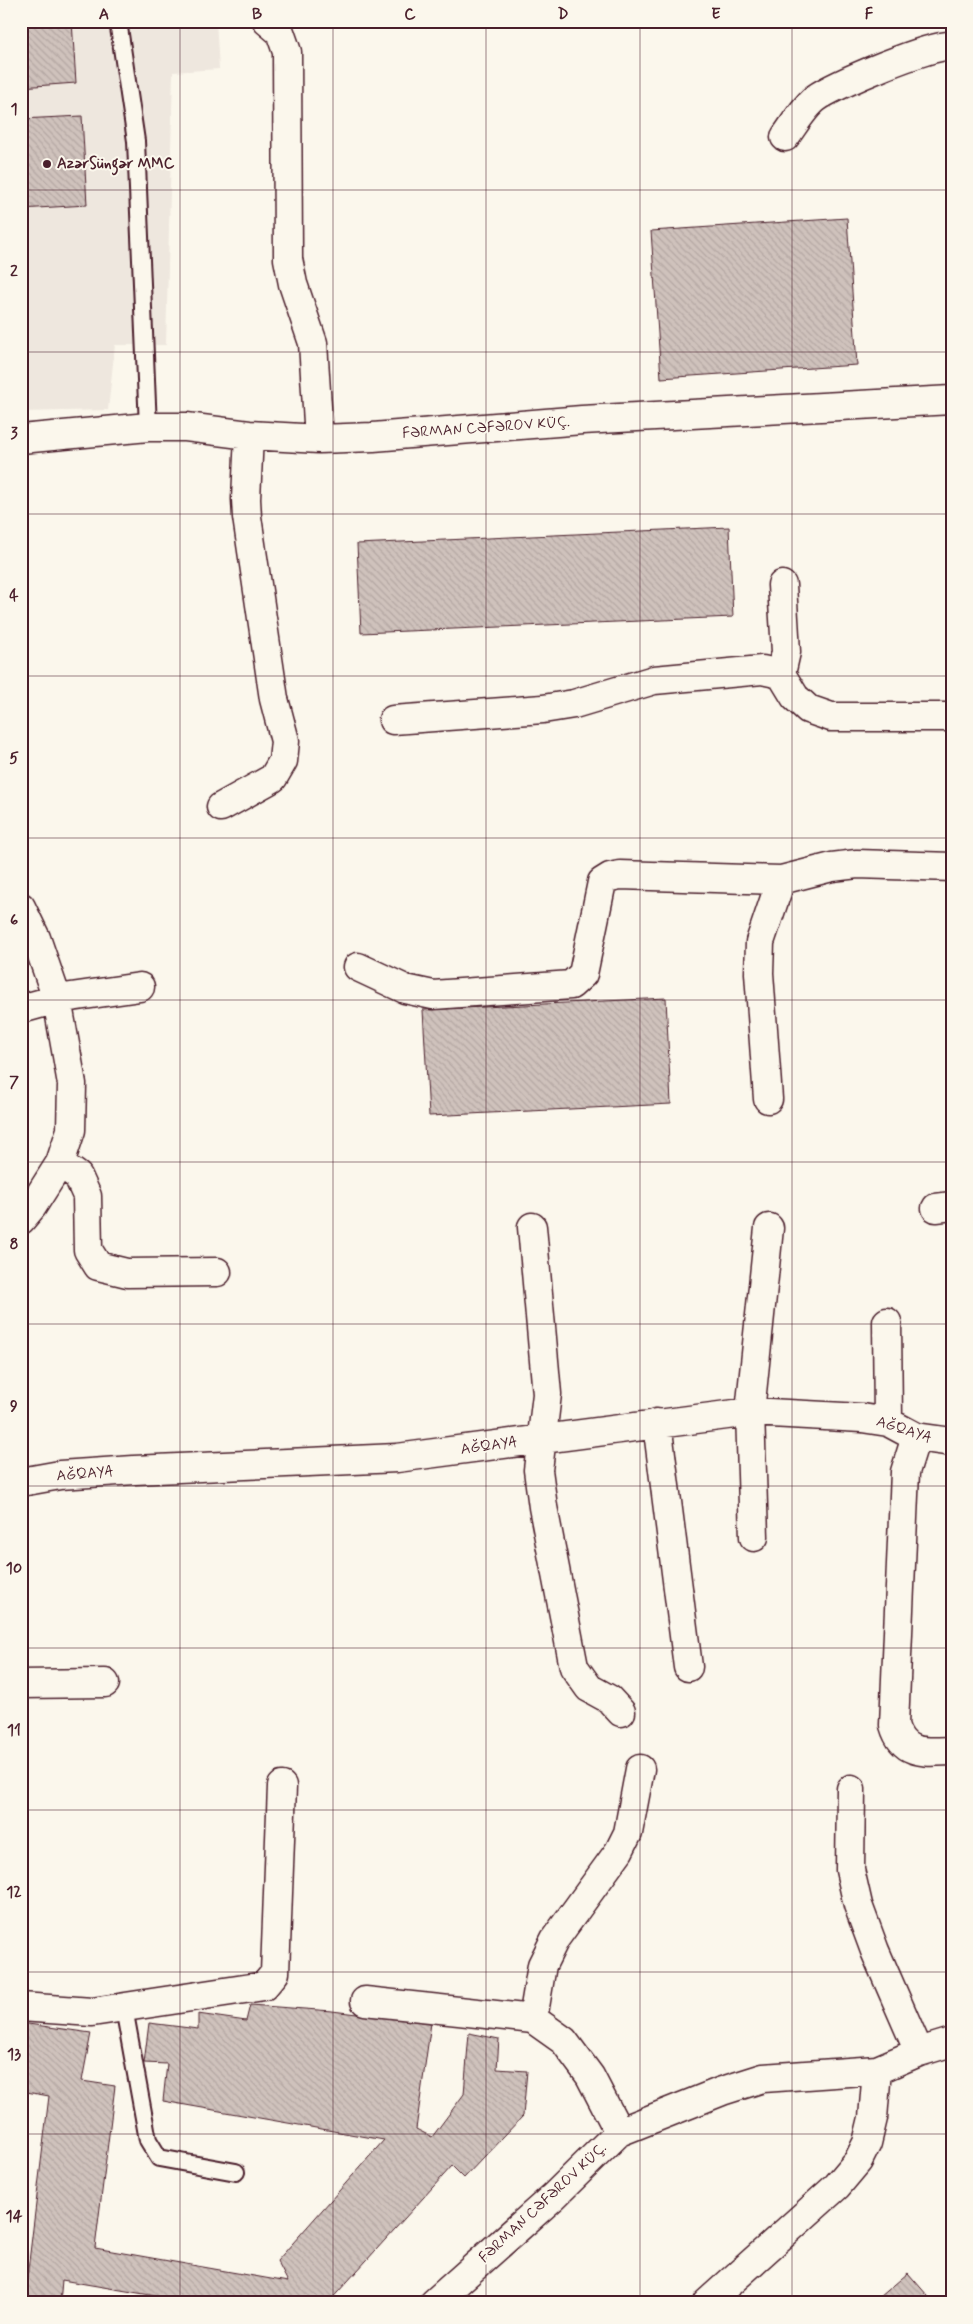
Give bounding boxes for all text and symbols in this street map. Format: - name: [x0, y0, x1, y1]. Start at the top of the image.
- text: A: [99, 4, 109, 25]
- text: B: [252, 4, 262, 25]
- text: C: [404, 4, 416, 25]
- text: D: [557, 4, 569, 25]
- text: E: [711, 4, 721, 25]
- text: F: [865, 4, 874, 25]
- text: 1: [10, 99, 18, 120]
- place label: AzərSüngər MMC: [57, 154, 175, 176]
- marker: AzərSüngər MMC: [41, 158, 53, 170]
- text: 2: [10, 261, 18, 282]
- street label: FƏRMAN CƏFƏROV KÜÇ.: [402, 412, 570, 444]
- text: 3: [10, 423, 18, 444]
- text: 4: [9, 585, 19, 606]
- text: 5: [9, 748, 19, 769]
- text: 6: [10, 910, 18, 931]
- text: 7: [9, 1072, 19, 1093]
- text: 8: [9, 1234, 19, 1255]
- text: 9: [10, 1396, 18, 1417]
- street label: AĞQAYA: [874, 1412, 934, 1448]
- street label: AĞQAYA: [459, 1432, 519, 1460]
- street label: AĞQAYA: [56, 1462, 114, 1486]
- text: 10: [6, 1558, 22, 1579]
- text: 11: [7, 1720, 21, 1741]
- text: 12: [6, 1882, 22, 1903]
- text: 13: [7, 2044, 21, 2065]
- street label: FƏRMAN CƏFƏROV KÜÇ.: [475, 2138, 611, 2268]
- text: 14: [6, 2206, 23, 2227]

